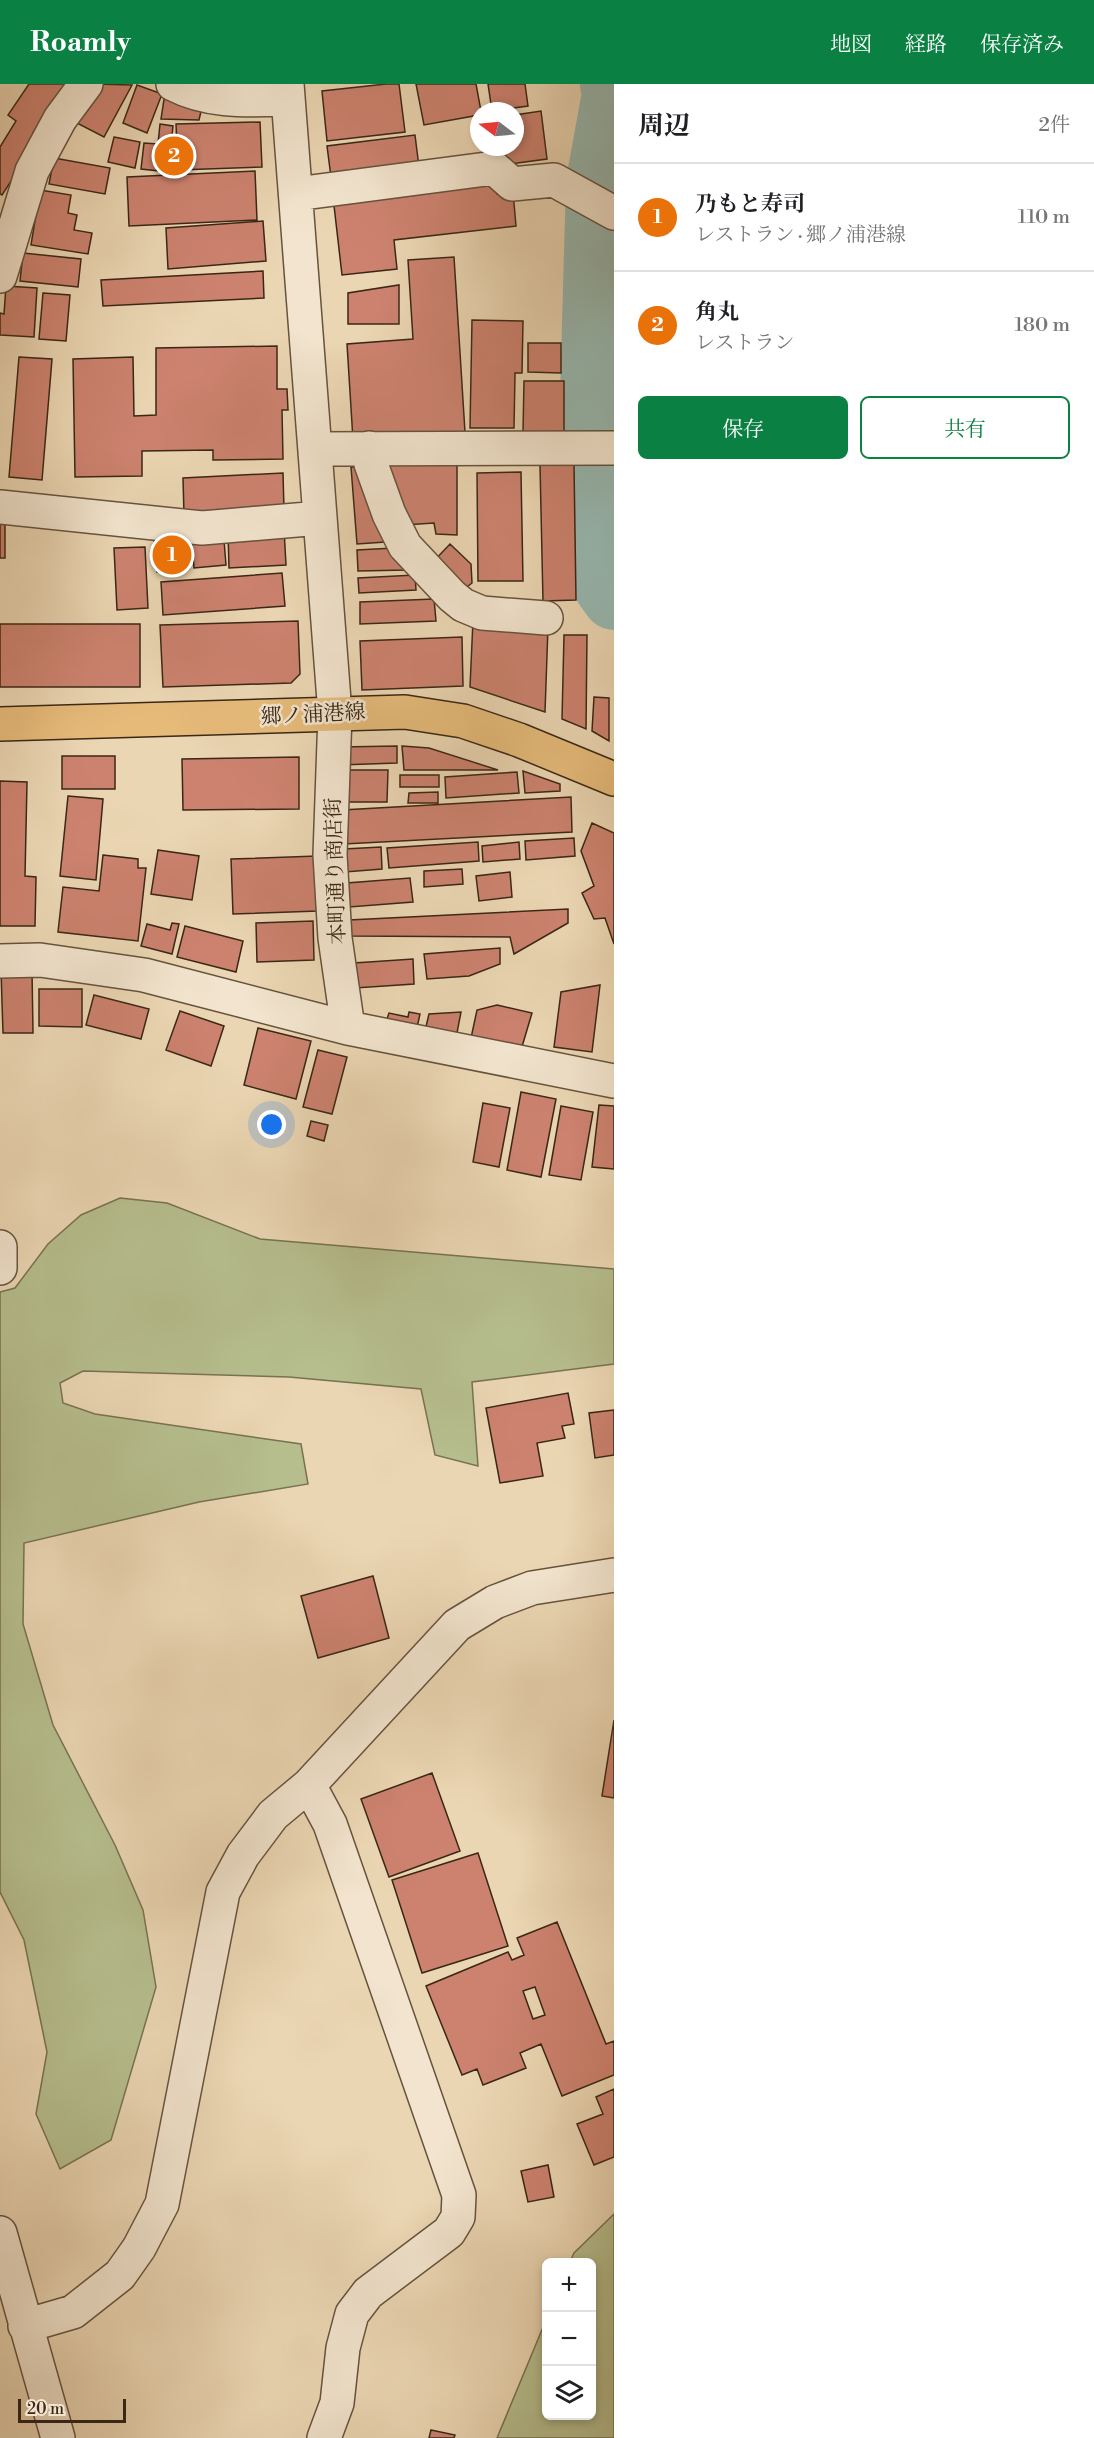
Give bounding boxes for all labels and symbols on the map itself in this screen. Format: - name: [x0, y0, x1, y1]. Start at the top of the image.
- north arrow: [470, 102, 524, 156]
- pin: 2: [154, 134, 194, 178]
- pin: 1: [152, 532, 192, 578]
- street label: 郷ノ浦港線: [260, 699, 366, 731]
- street label: 本町通り商店街: [320, 797, 352, 945]
- your location: [257, 1110, 286, 1139]
- scale bar: [18, 2396, 126, 2424]

